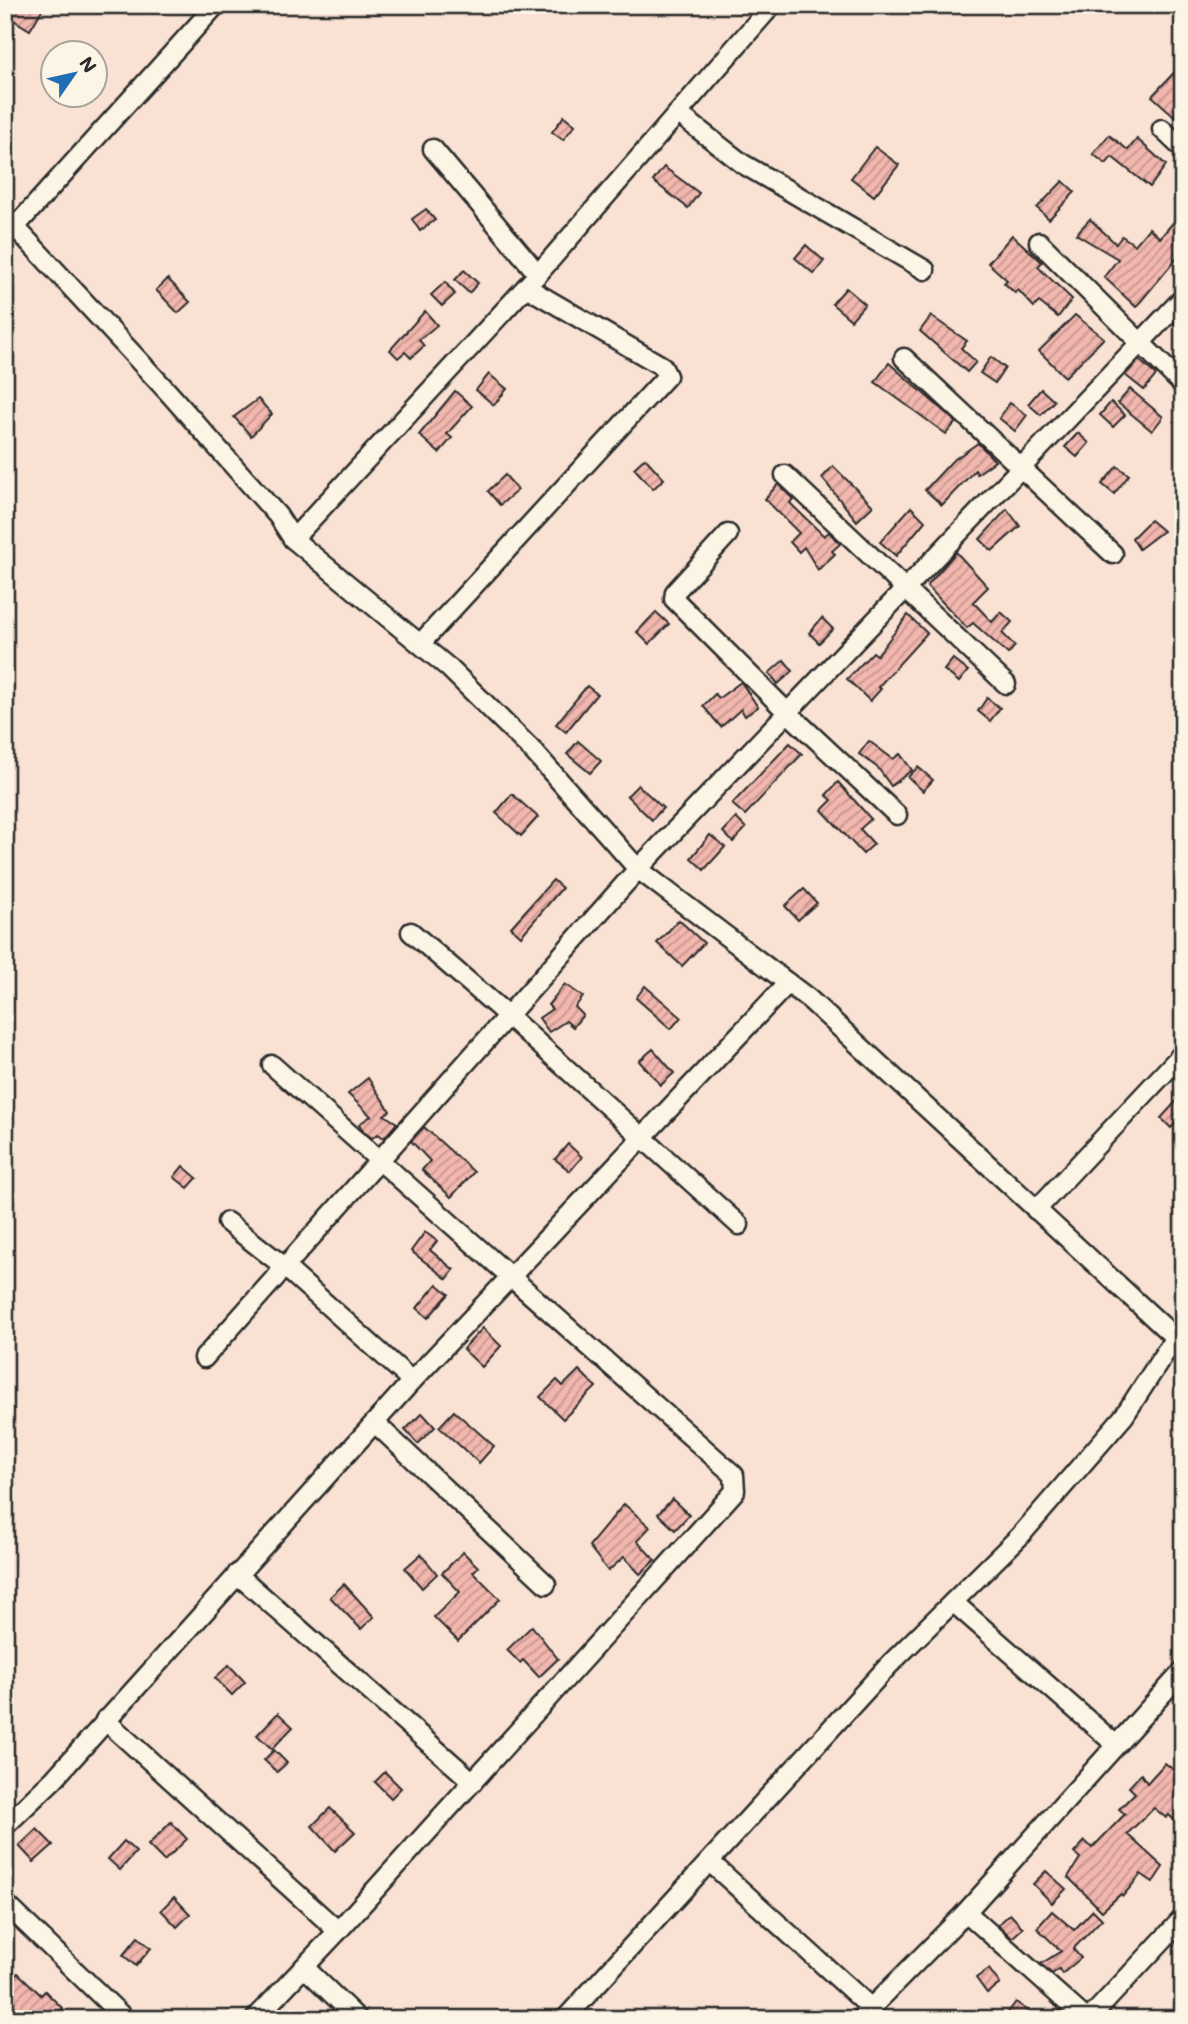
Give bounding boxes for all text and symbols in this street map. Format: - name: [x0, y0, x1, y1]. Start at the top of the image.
- north arrow: [38, 38, 108, 108]
- text: N: [74, 51, 103, 77]

